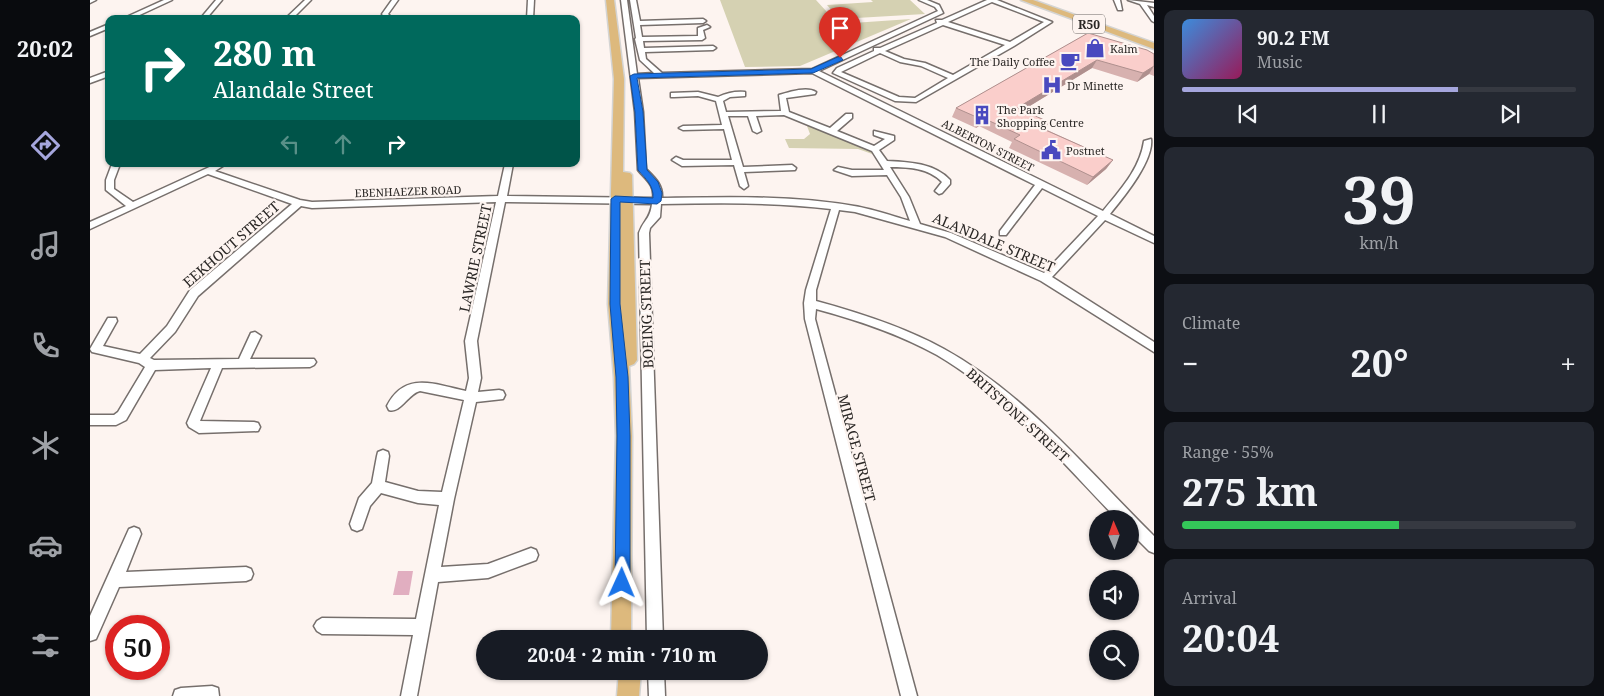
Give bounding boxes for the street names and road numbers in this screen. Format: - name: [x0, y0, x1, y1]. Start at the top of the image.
- road number: R50: [1073, 14, 1105, 34]
- street label: ALBERTON STREET: [939, 115, 1037, 175]
- street label: EBENHAEZER ROAD: [354, 182, 462, 200]
- street label: EEKHOUT STREET: [179, 196, 284, 291]
- street label: LAWRIE STREET: [454, 202, 496, 314]
- street label: ALANDALE STREET: [930, 208, 1058, 277]
- street label: BOEING STREET: [635, 259, 657, 369]
- street label: BRITSTONE STREET: [962, 364, 1074, 467]
- street label: MIRAGE STREET: [834, 392, 881, 504]

